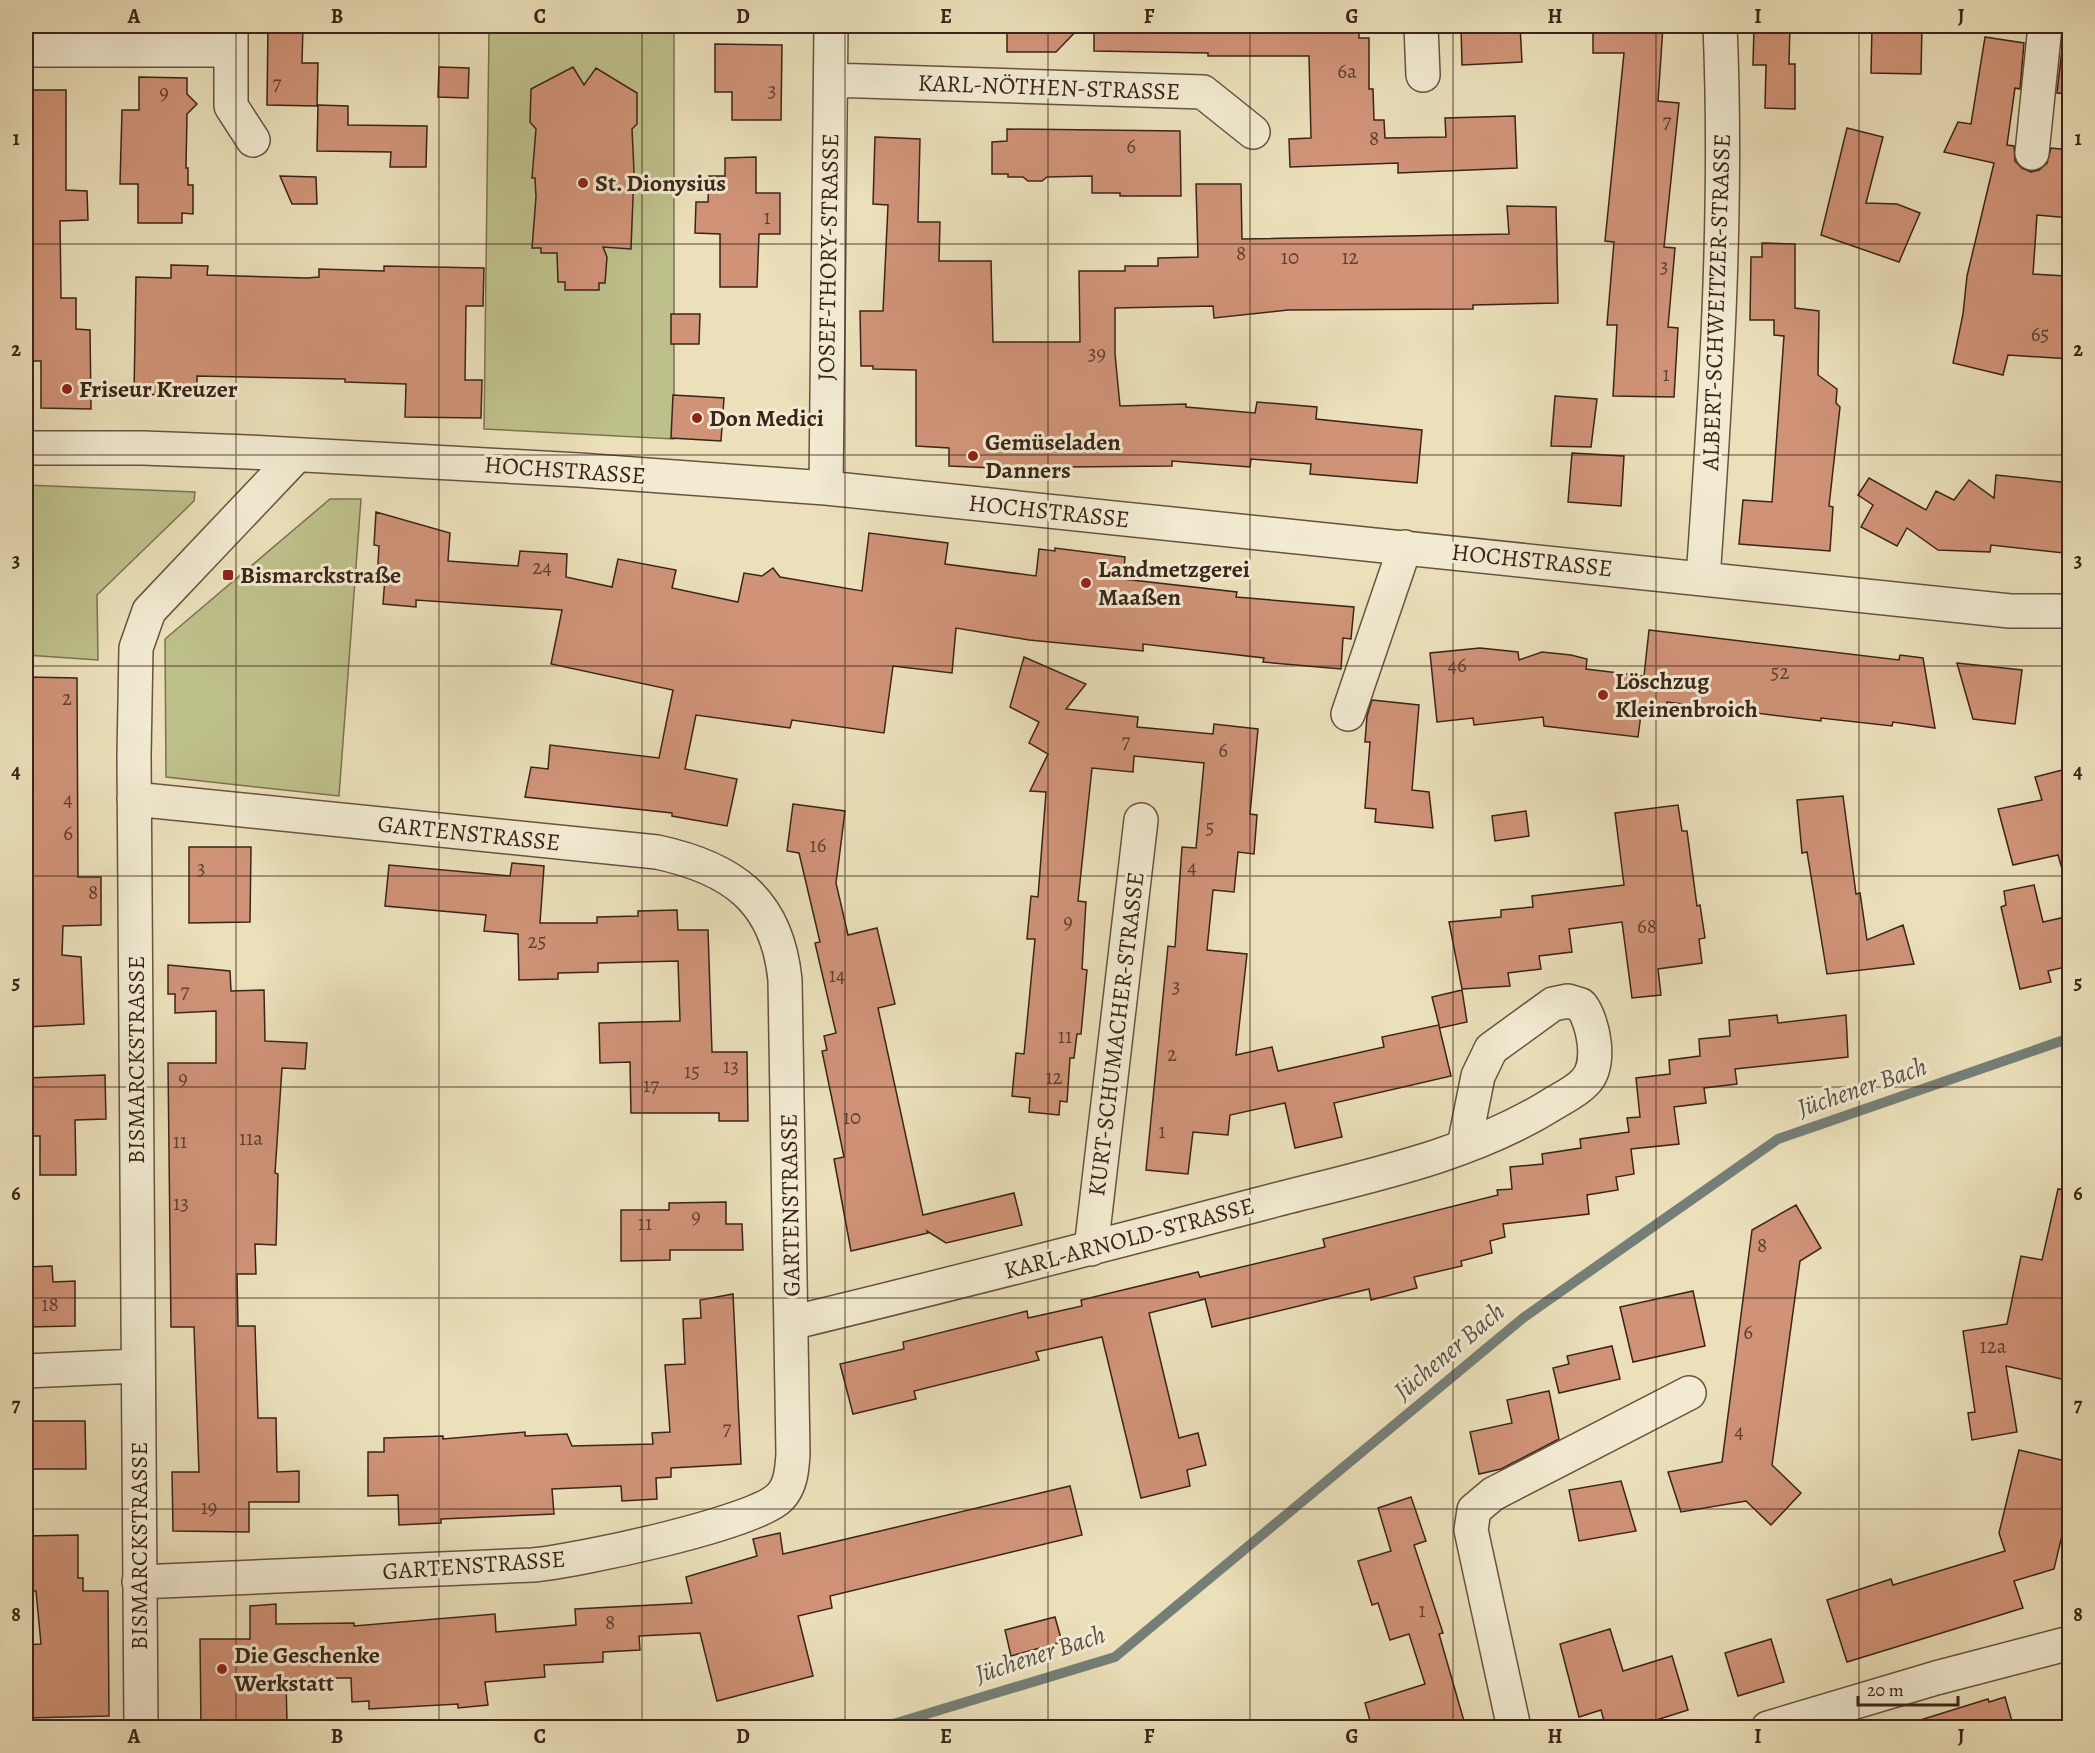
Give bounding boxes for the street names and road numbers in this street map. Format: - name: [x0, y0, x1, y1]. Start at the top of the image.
- street label: KARL-NÖTHEN-STRASSE: [917, 66, 1181, 108]
- street label: JOSEF-THORY-STRASSE: [810, 133, 846, 381]
- street label: ALBERT-SCHWEITZER-STRASSE: [1694, 133, 1738, 472]
- street label: HOCHSTRASSE: [483, 448, 647, 492]
- street label: HOCHSTRASSE: [967, 487, 1131, 535]
- street label: HOCHSTRASSE: [1450, 536, 1614, 584]
- street label: GARTENSTRASSE: [376, 808, 562, 858]
- street label: KURT-SCHUMACHER-STRASSE: [1080, 870, 1152, 1198]
- street label: BISMARCKSTRASSE: [120, 956, 152, 1164]
- street label: GARTENSTRASSE: [772, 1113, 808, 1297]
- street label: KARL-ARNOLD-STRASSE: [1000, 1189, 1258, 1287]
- street label: BISMARCKSTRASSE: [123, 1442, 155, 1650]
- street label: GARTENSTRASSE: [381, 1543, 567, 1587]

